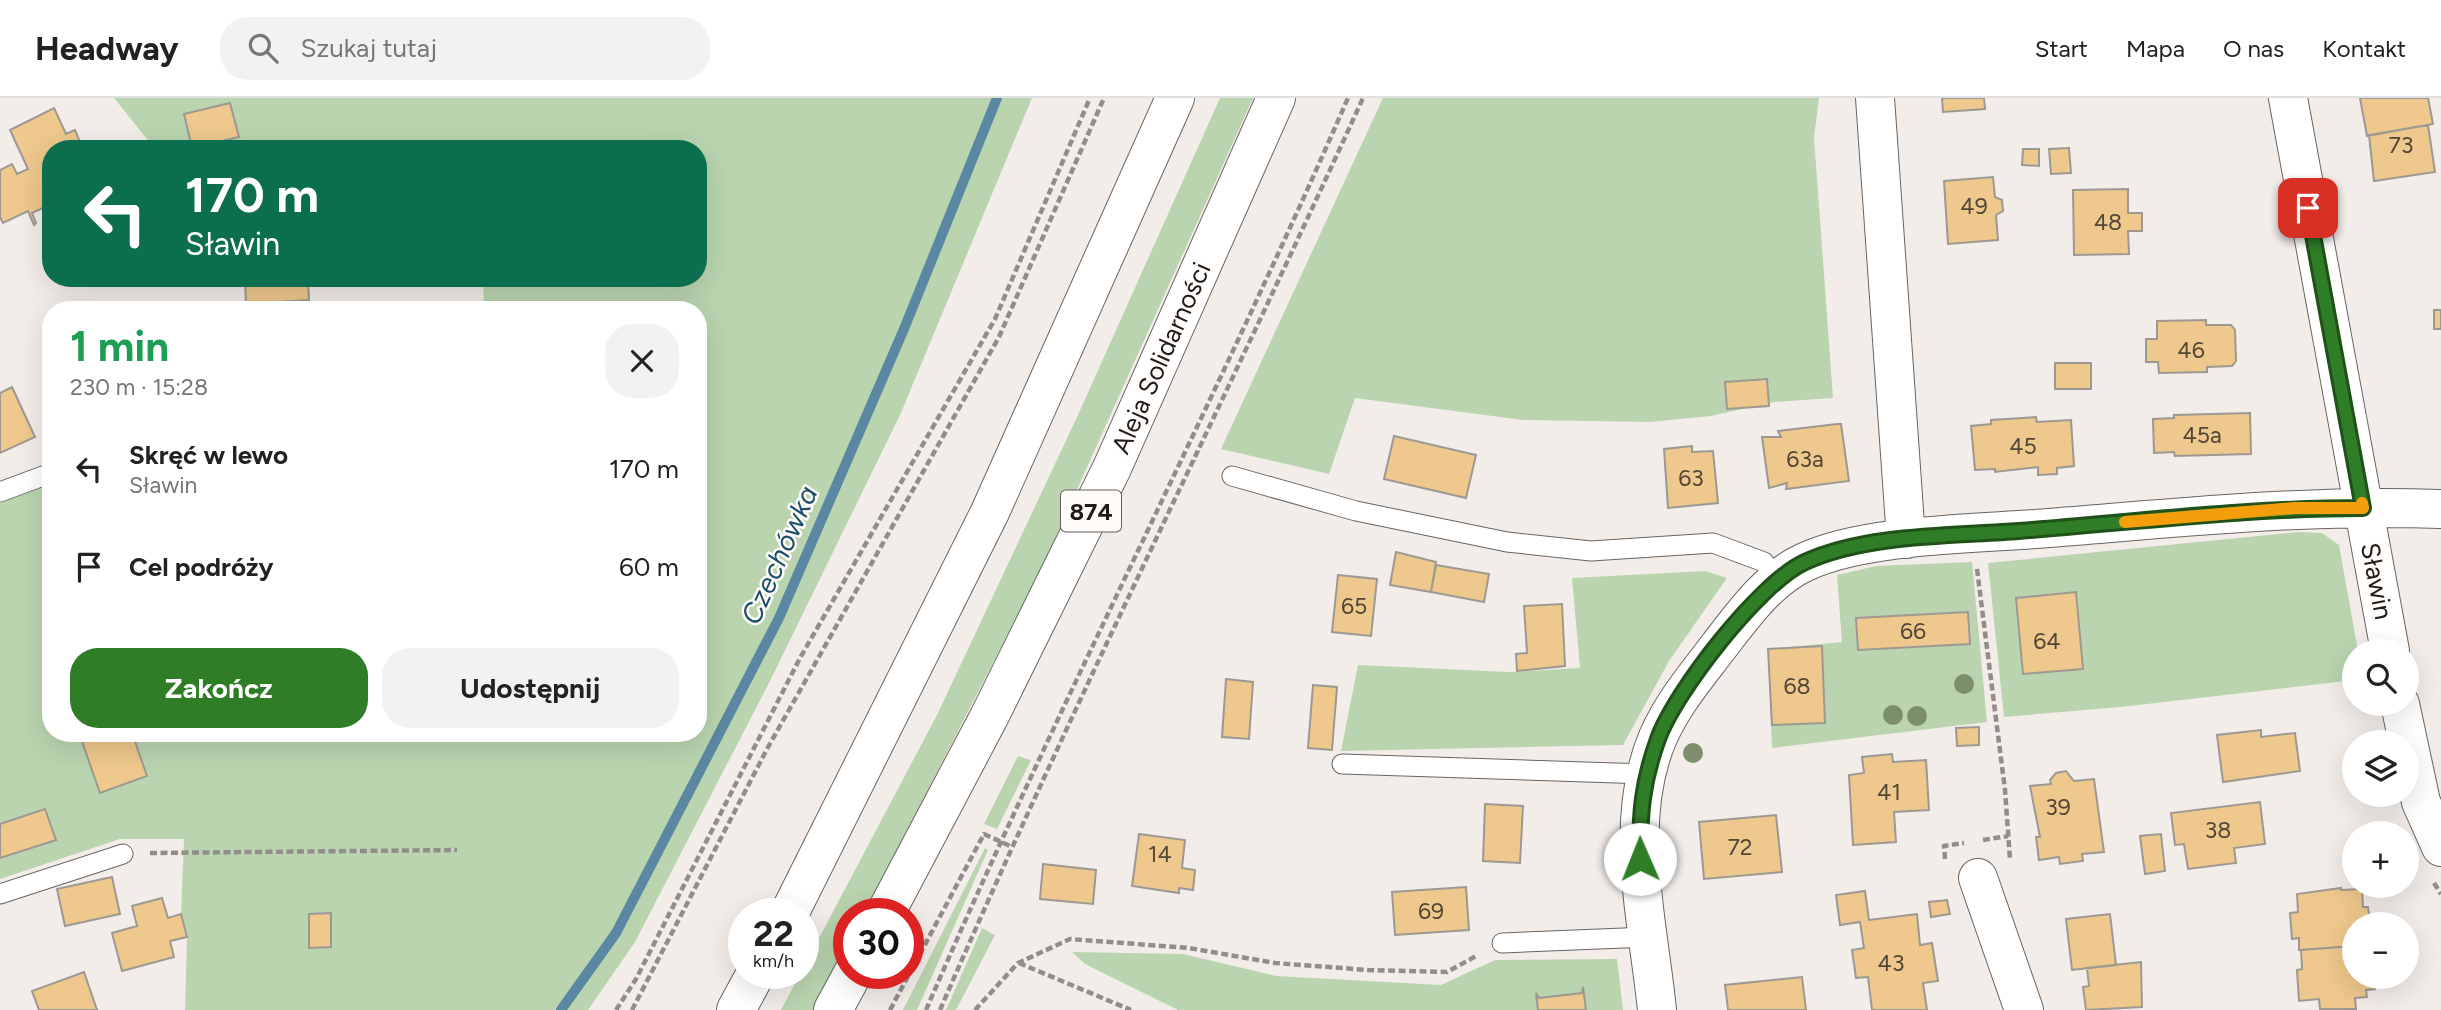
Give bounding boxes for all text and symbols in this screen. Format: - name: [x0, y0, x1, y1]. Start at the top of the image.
- search box: [220, 17, 710, 80]
- text: Headway: [35, 29, 178, 68]
- icon: search: [244, 29, 282, 67]
- text: Szukaj tutaj: [300, 32, 437, 64]
- text: Start: [2035, 34, 2088, 63]
- text: Mapa: [2126, 34, 2185, 63]
- text: O nas: [2223, 34, 2284, 63]
- text: Kontakt: [2322, 34, 2406, 63]
- house number: 73: [2389, 131, 2413, 159]
- text: 170 m: [185, 165, 319, 224]
- icon: left: [70, 168, 161, 259]
- pin: [2278, 178, 2338, 238]
- icon: arrive: [2289, 189, 2327, 227]
- house number: 49: [1960, 192, 1988, 220]
- house number: 48: [2094, 208, 2122, 236]
- text: Sławin: [185, 225, 280, 263]
- street label: Aleja Solidarności: [1104, 257, 1218, 459]
- text: 1 min: [70, 321, 169, 372]
- button: close: [605, 324, 679, 398]
- house number: 46: [2177, 336, 2205, 364]
- text: 230 m · 15:28: [70, 373, 208, 401]
- house number: 45a: [2182, 421, 2222, 449]
- house number: 45: [2009, 432, 2037, 460]
- text: Skręć w lewo: [129, 439, 288, 471]
- house number: 63a: [1786, 445, 1824, 473]
- icon: left: [70, 450, 108, 488]
- text: 170 m: [609, 453, 679, 485]
- house number: 63: [1678, 464, 1704, 492]
- text: Sławin: [129, 471, 197, 499]
- water label: Czechówka: [733, 481, 825, 629]
- road number: 874: [1061, 490, 1121, 532]
- street label: Sławin: [2354, 540, 2400, 622]
- icon: arrive: [70, 548, 108, 586]
- text: Cel podróży: [129, 551, 273, 583]
- text: 60 m: [619, 551, 679, 583]
- house number: 65: [1341, 592, 1367, 620]
- house number: 66: [1900, 617, 1926, 645]
- house number: 64: [2033, 627, 2061, 655]
- map controls: [2342, 639, 2419, 989]
- button: search: [2342, 639, 2419, 716]
- button: Zakończ: [70, 648, 368, 728]
- button: Udostępnij: [382, 648, 679, 728]
- house number: 68: [1783, 672, 1811, 700]
- button: layers: [2342, 730, 2419, 807]
- house number: 41: [1877, 778, 1901, 806]
- house number: 39: [2045, 793, 2071, 821]
- house number: 38: [2205, 816, 2231, 844]
- button: +: [2342, 821, 2419, 898]
- position arrow: [1603, 822, 1677, 896]
- house number: 72: [1727, 833, 1753, 861]
- house number: 14: [1148, 840, 1172, 868]
- house number: 69: [1418, 897, 1444, 925]
- speed limit sign: 30: [833, 898, 924, 989]
- button: −: [2342, 912, 2419, 989]
- text: 22: [753, 913, 794, 955]
- house number: 43: [1878, 949, 1904, 977]
- text: km/h: [753, 950, 794, 972]

